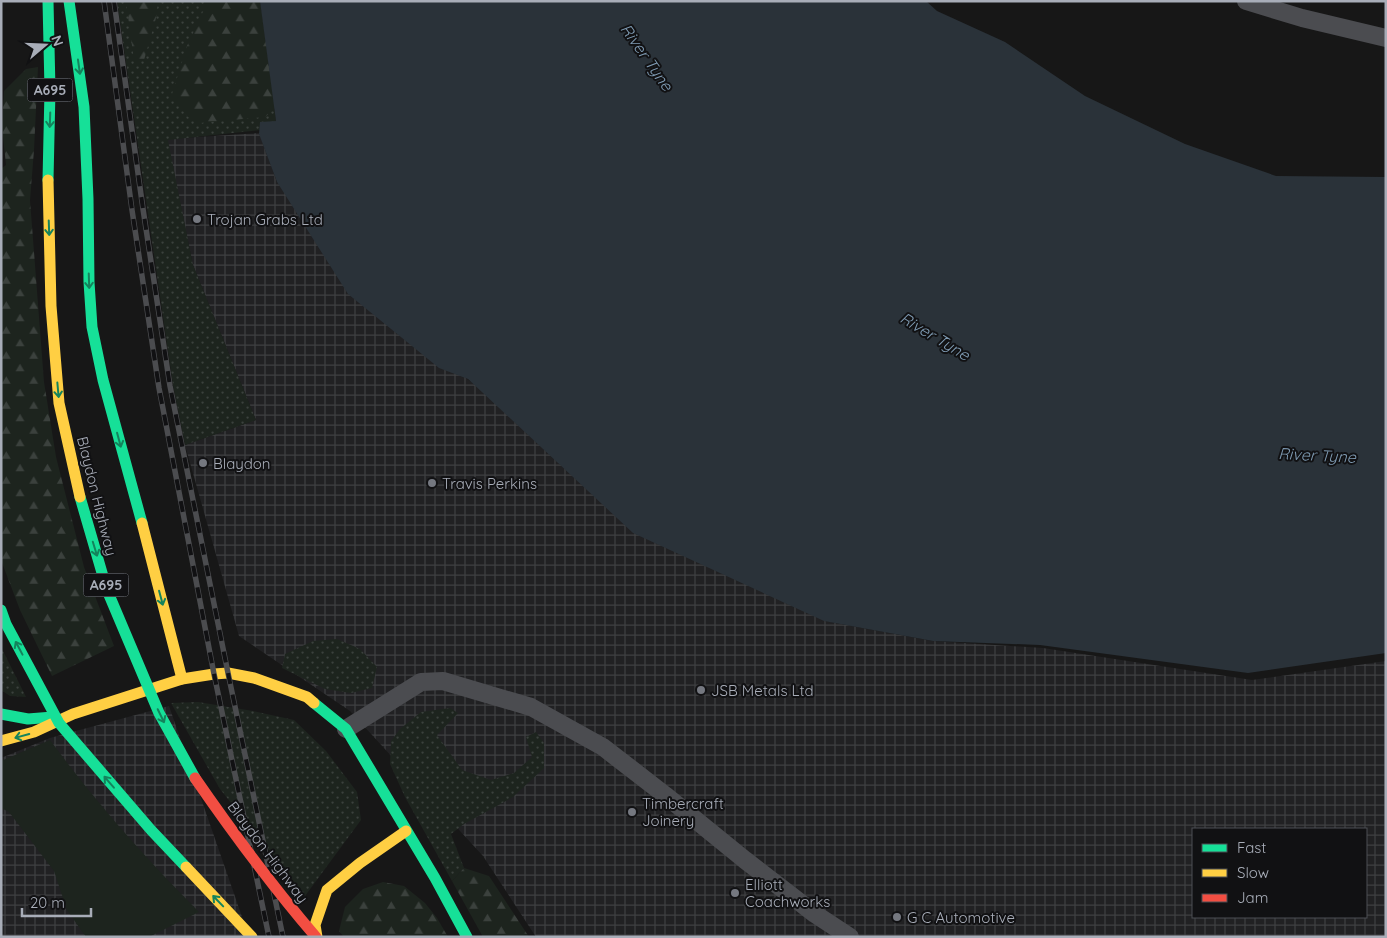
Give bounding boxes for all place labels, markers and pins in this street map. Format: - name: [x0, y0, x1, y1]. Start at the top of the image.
- place label: Trojan Grabs Ltd: [207, 210, 323, 229]
- marker: Trojan Grabs Ltd: [191, 213, 203, 225]
- place label: Blaydon: [213, 454, 271, 473]
- marker: Blaydon: [197, 457, 209, 469]
- place label: Travis Perkins: [442, 474, 537, 493]
- marker: Travis Perkins: [426, 477, 438, 489]
- place label: JSB Metals Ltd: [711, 681, 814, 700]
- marker: JSB Metals Ltd: [695, 684, 707, 696]
- place label: Timbercraft Joinery: [642, 794, 724, 830]
- marker: Timbercraft Joinery: [626, 806, 638, 818]
- place label: Elliott Coachworks: [745, 875, 830, 911]
- marker: Elliott Coachworks: [729, 887, 741, 899]
- place label: G C Automotive: [907, 908, 1015, 927]
- marker: G C Automotive: [891, 911, 903, 923]

